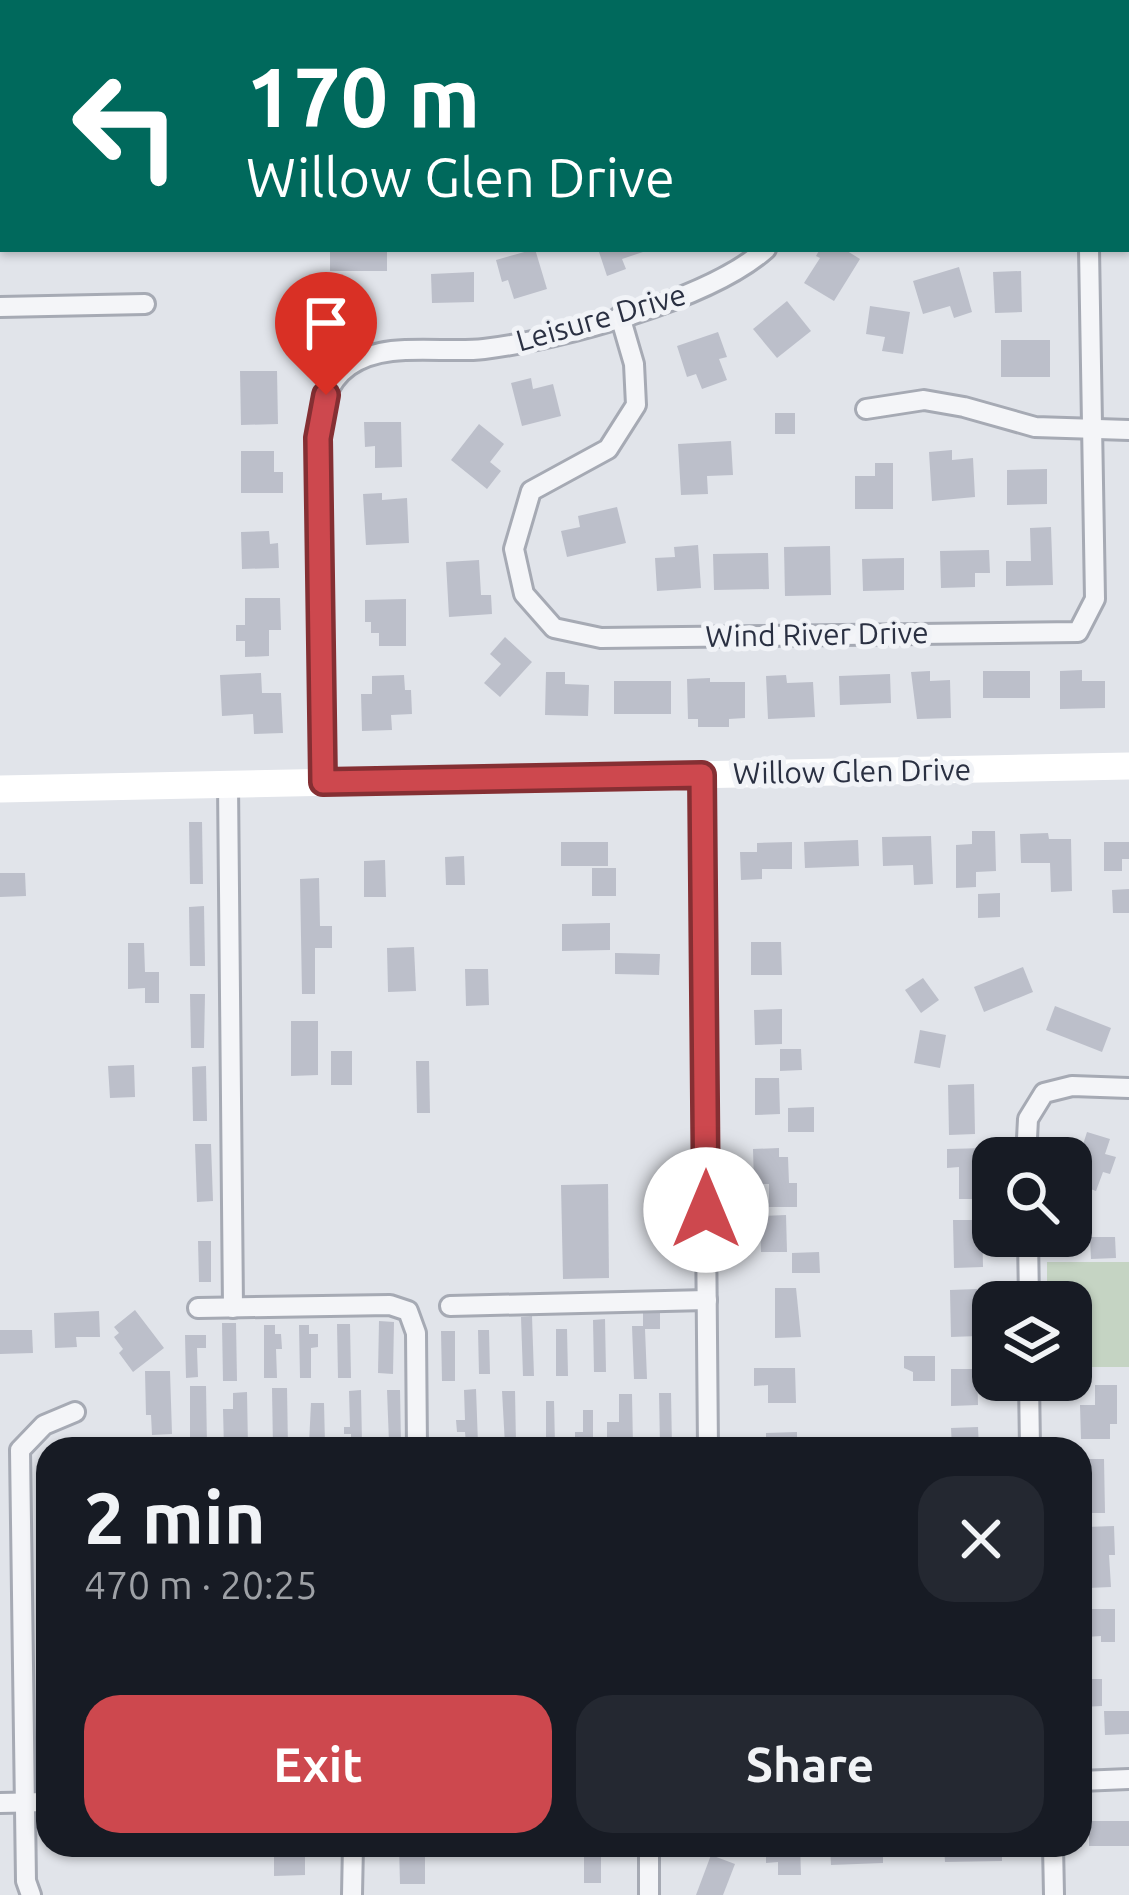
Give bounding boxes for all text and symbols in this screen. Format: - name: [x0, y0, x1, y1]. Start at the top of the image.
- icon: left: [48, 48, 204, 204]
- text: 170 m: [246, 49, 480, 143]
- text: Willow Glen Drive: [246, 147, 675, 207]
- pin: [275, 272, 377, 395]
- street label: Leisure Drive: [512, 277, 690, 357]
- icon: arrive: [293, 290, 359, 356]
- street label: Wind River Drive: [705, 615, 929, 653]
- street label: Willow Glen Drive: [733, 752, 971, 790]
- map controls: [972, 1137, 1092, 1401]
- button: search: [972, 1137, 1092, 1257]
- position arrow: [643, 1147, 769, 1273]
- button: layers: [972, 1281, 1092, 1401]
- button: close: [918, 1476, 1044, 1602]
- text: 2 min: [84, 1477, 266, 1558]
- text: 470 m · 20:25: [84, 1563, 318, 1606]
- button: Exit: [84, 1695, 552, 1833]
- button: Share: [576, 1695, 1044, 1833]

